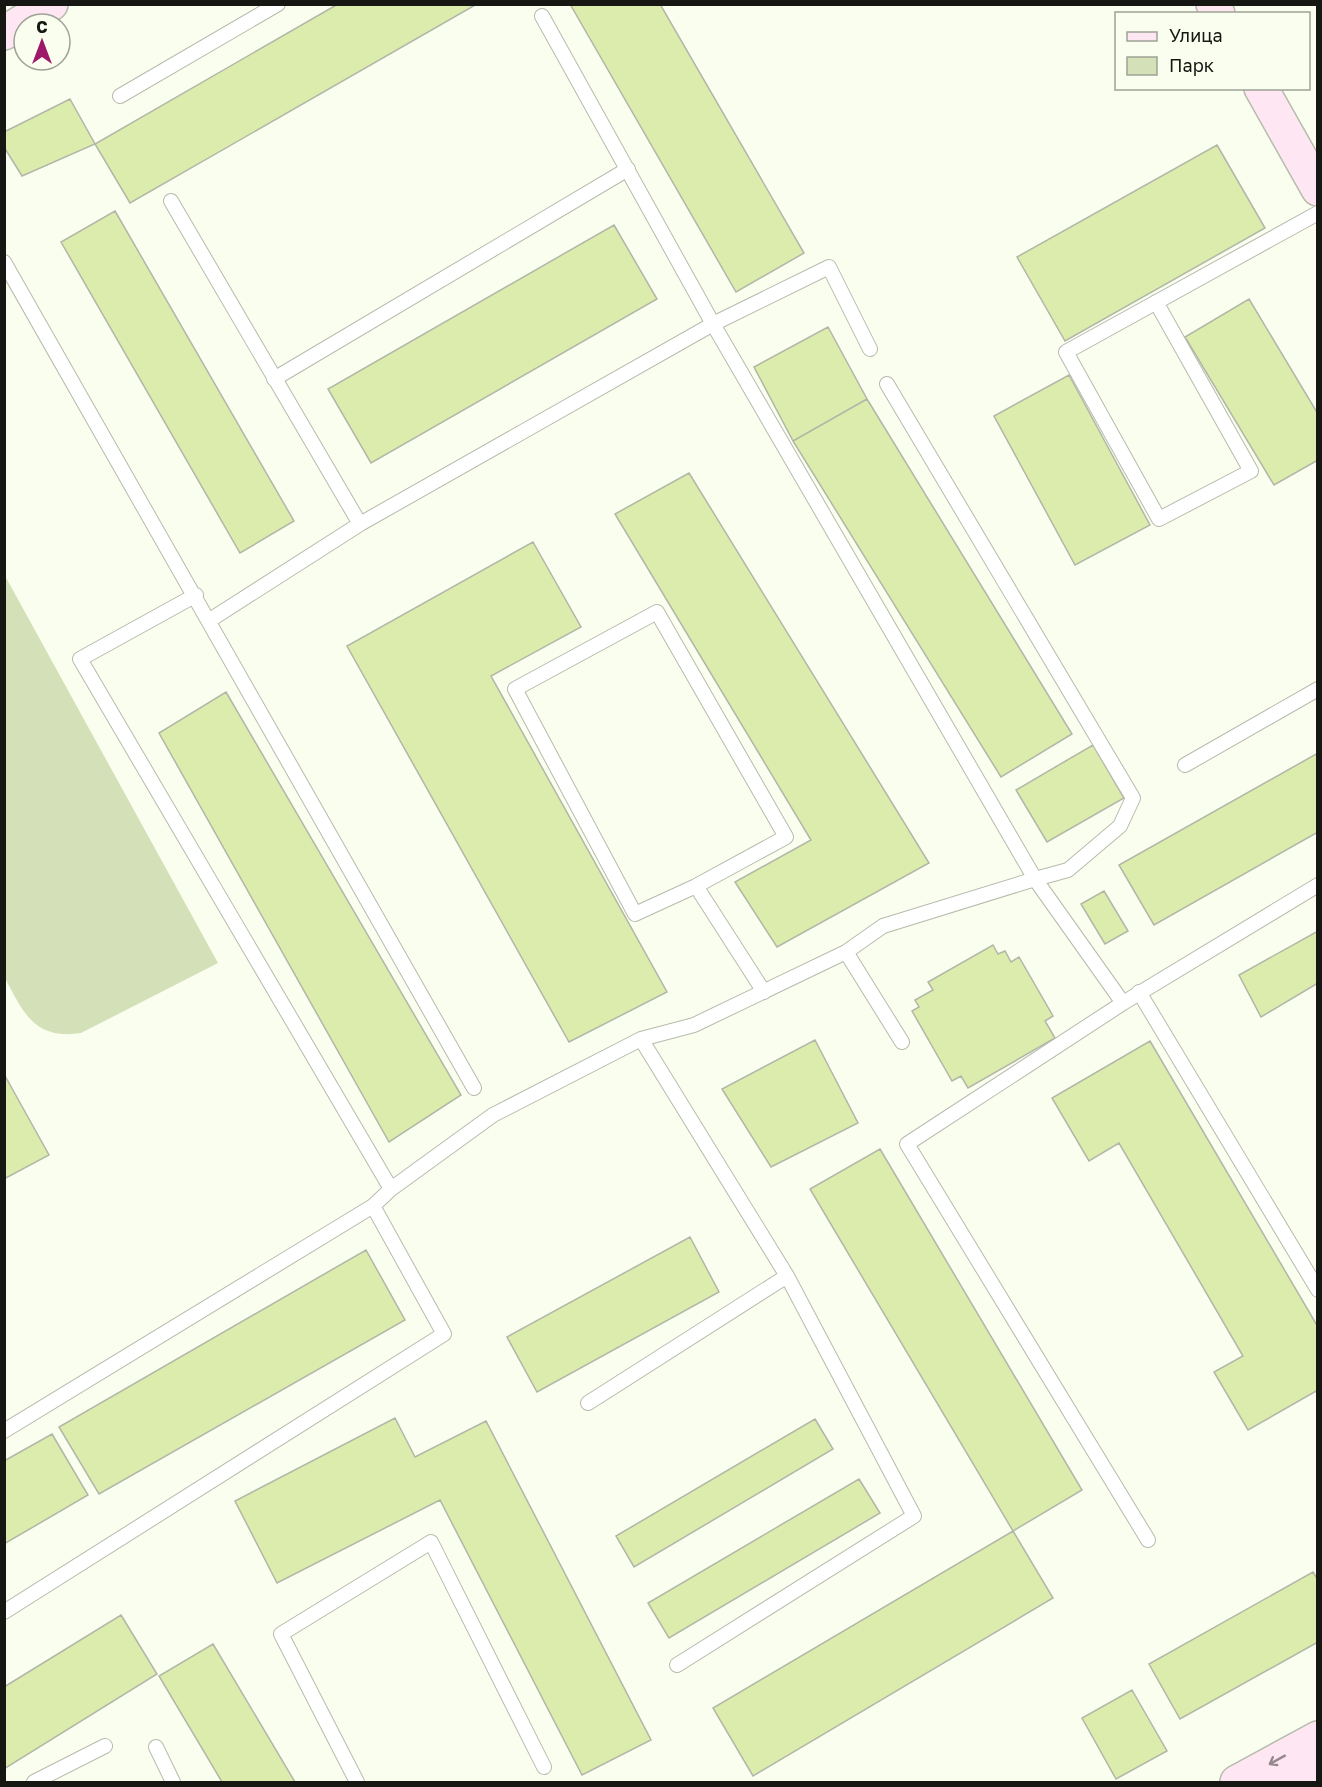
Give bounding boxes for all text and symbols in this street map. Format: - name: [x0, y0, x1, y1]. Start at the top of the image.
- north arrow: [12, 12, 72, 72]
- legend: [1115, 12, 1310, 90]
- text: С: [36, 17, 48, 37]
- text: Улица: [1169, 24, 1223, 46]
- text: Парк: [1169, 54, 1214, 76]
- one-way arrow: [1269, 1755, 1287, 1766]

